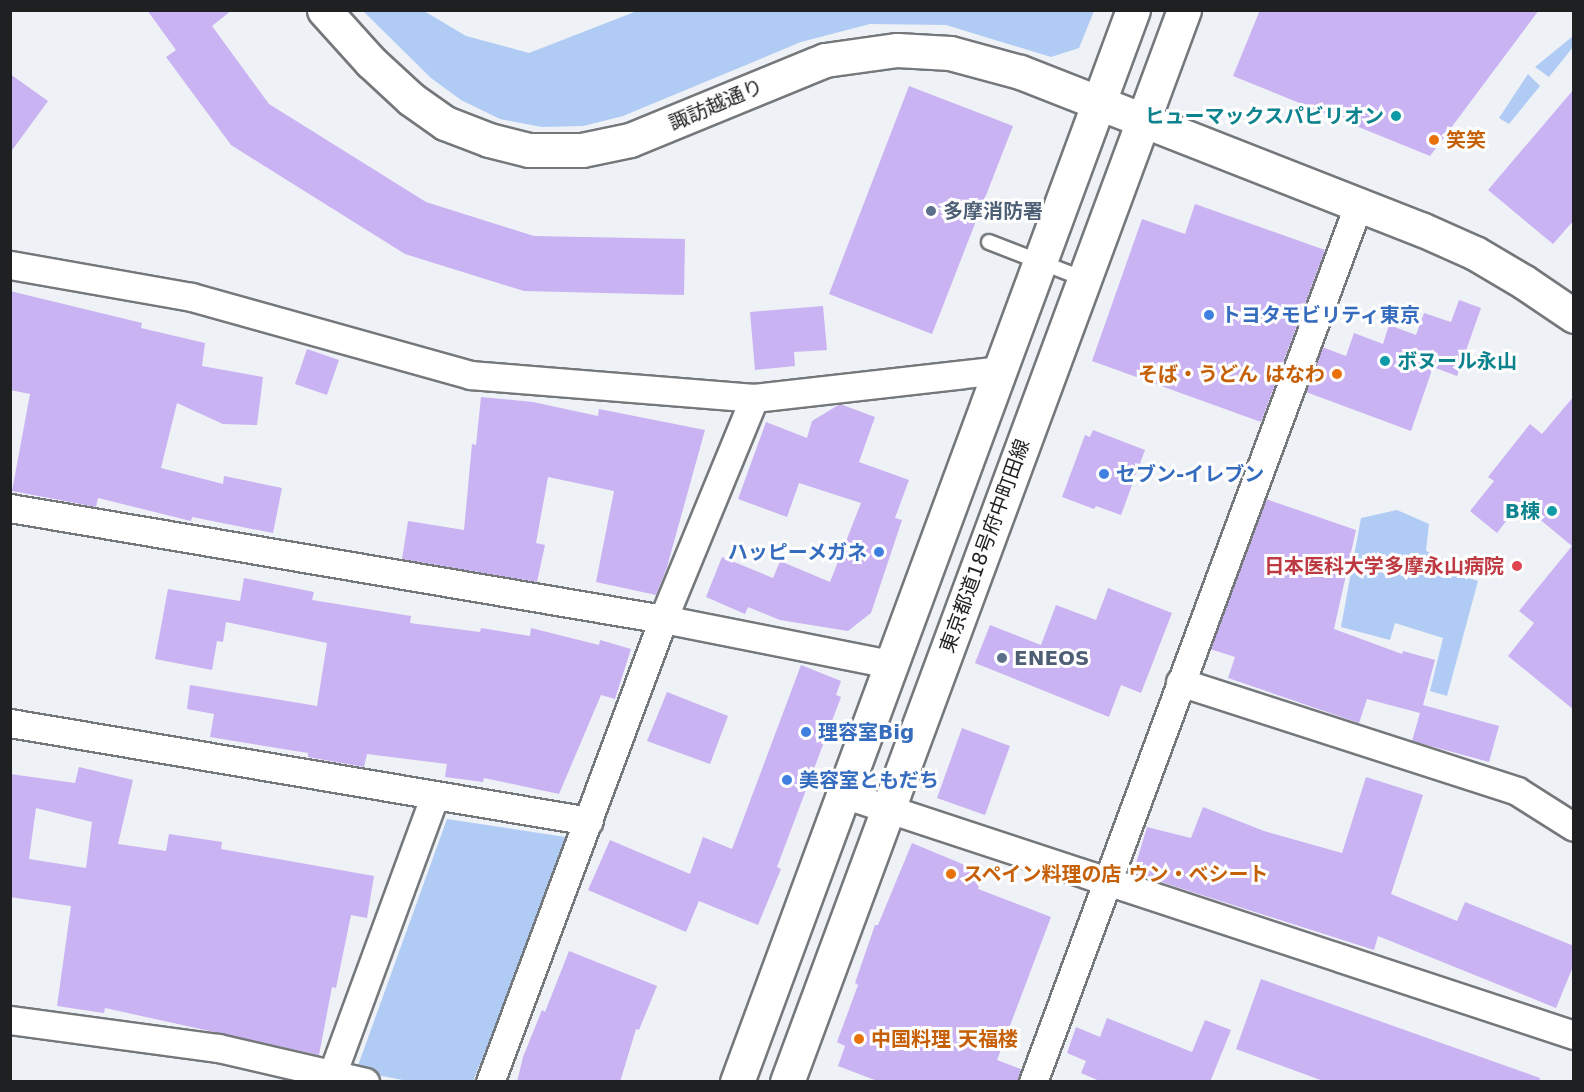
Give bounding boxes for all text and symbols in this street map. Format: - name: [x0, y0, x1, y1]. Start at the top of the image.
- street label: 諏訪越通り: [665, 74, 767, 136]
- place label: ヒューマックスパビリオン: [1144, 104, 1384, 128]
- marker: ヒューマックスパビリオン: [1389, 109, 1403, 123]
- place label: 笑笑: [1446, 128, 1486, 152]
- marker: 笑笑: [1427, 133, 1441, 147]
- place label: 多摩消防署: [943, 199, 1043, 223]
- marker: 多摩消防署: [924, 204, 938, 218]
- place label: トヨタモビリティ東京: [1221, 303, 1421, 327]
- marker: トヨタモビリティ東京: [1202, 308, 1216, 322]
- place label: ボヌール永山: [1397, 349, 1517, 373]
- marker: ボヌール永山: [1378, 354, 1392, 368]
- place label: そば・うどん はなわ: [1138, 362, 1325, 386]
- marker: そば・うどん はなわ: [1330, 367, 1344, 381]
- street label: 東京都道18号府中町田線: [935, 436, 1035, 656]
- place label: セブン-イレブン: [1116, 462, 1264, 486]
- marker: セブン-イレブン: [1097, 467, 1111, 481]
- place label: B棟: [1505, 499, 1540, 523]
- marker: B棟: [1545, 504, 1559, 518]
- place label: ハッピーメガネ: [727, 540, 867, 564]
- marker: ハッピーメガネ: [872, 545, 886, 559]
- place label: 日本医科大学多摩永山病院: [1264, 554, 1504, 578]
- marker: 日本医科大学多摩永山病院: [1508, 557, 1526, 575]
- place label: ENEOS: [1014, 646, 1089, 670]
- marker: ENEOS: [995, 651, 1009, 665]
- place label: 理容室Big: [818, 720, 914, 744]
- marker: 理容室Big: [799, 725, 813, 739]
- place label: 美容室ともだち: [799, 768, 939, 792]
- marker: 美容室ともだち: [780, 773, 794, 787]
- place label: スペイン料理の店 ウン・ベシート: [963, 862, 1270, 886]
- marker: スペイン料理の店 ウン・ベシート: [944, 867, 958, 881]
- place label: 中国料理 天福楼: [871, 1027, 1018, 1051]
- marker: 中国料理 天福楼: [852, 1032, 866, 1046]

